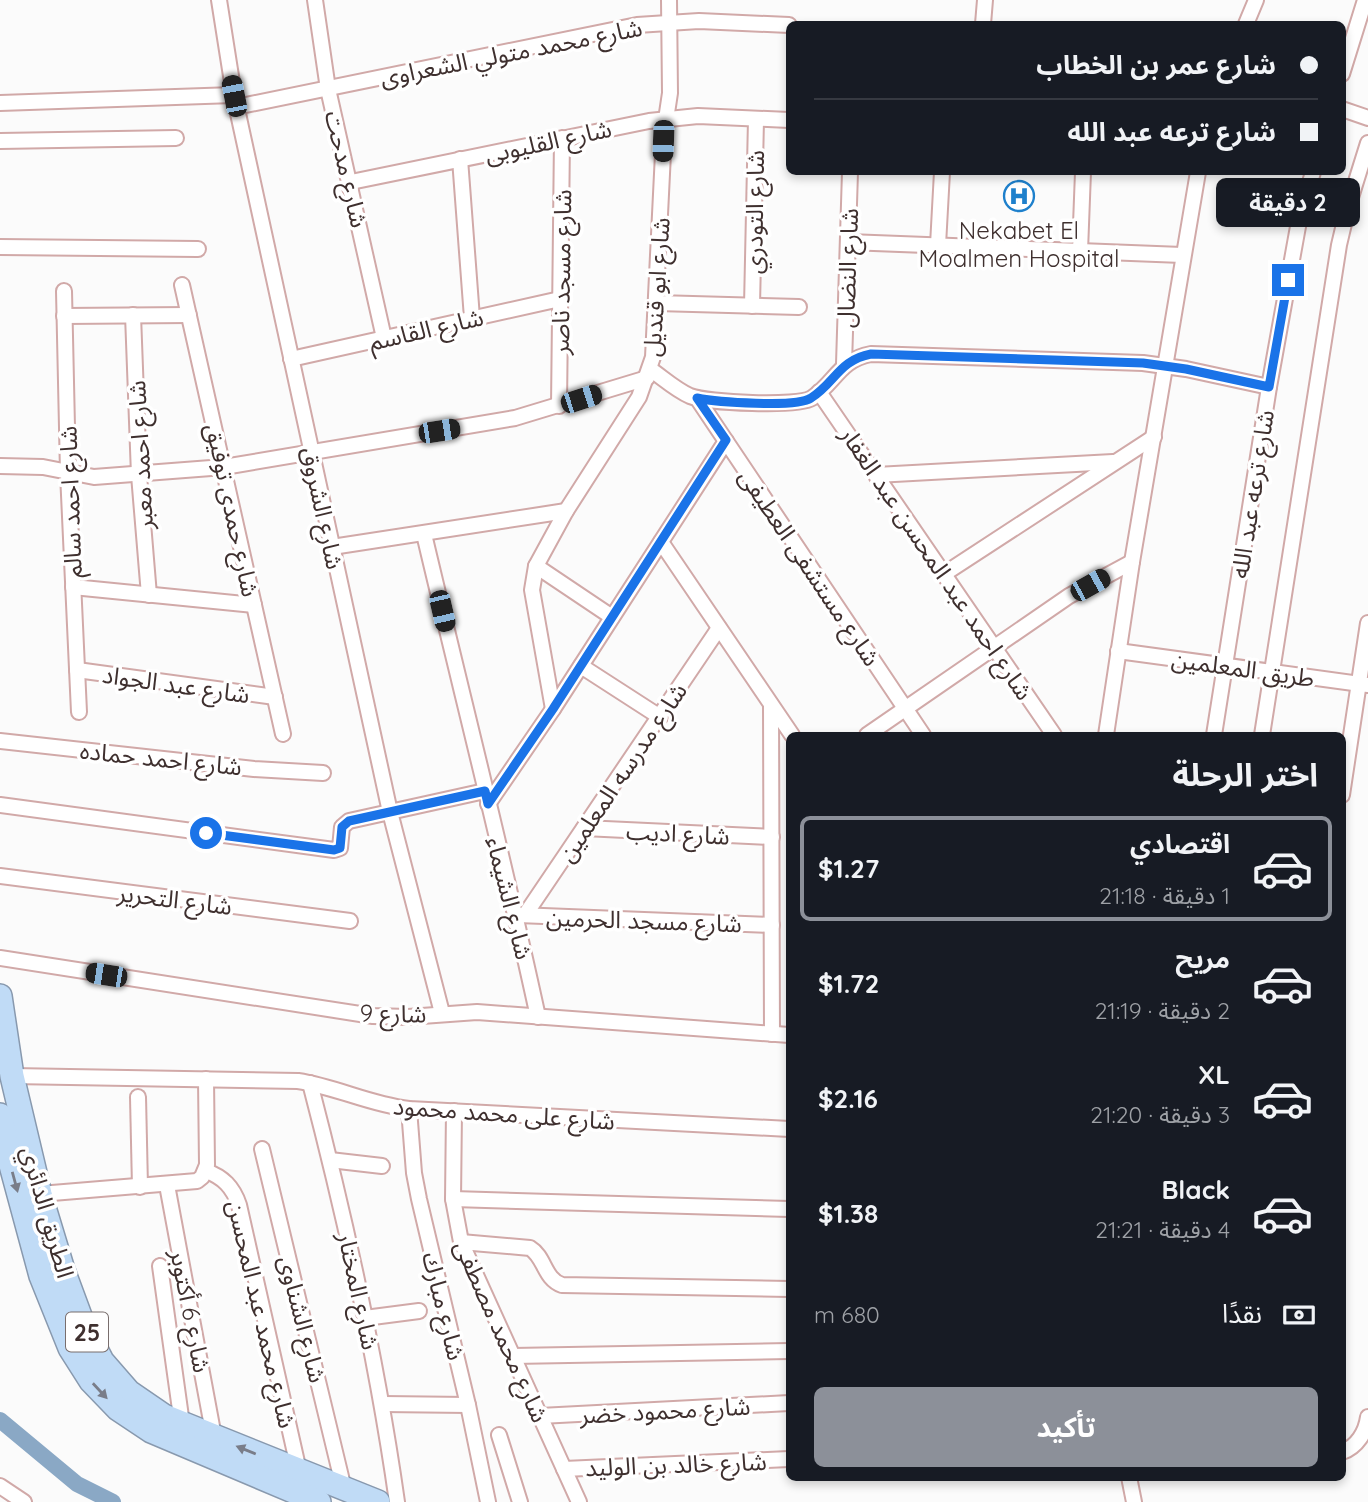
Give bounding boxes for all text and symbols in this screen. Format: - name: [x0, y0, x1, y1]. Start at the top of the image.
- street label: شارع محمد متولي الشعراوى: [377, 12, 645, 97]
- text: شارع عمر بن الخطاب: [1036, 48, 1276, 81]
- car: [220, 73, 249, 119]
- street label: شارع مدحت: [316, 108, 375, 231]
- street label: شارع القليوبى: [482, 113, 615, 172]
- text: شارع ترعه عبد الله: [1068, 115, 1276, 148]
- car: [652, 120, 675, 162]
- street label: شارع التودري: [738, 150, 775, 274]
- callout: 2 دقيقة: [1216, 178, 1360, 228]
- hospital icon: Nekabet El Moalmen Hospital: [1002, 179, 1036, 213]
- text: 2 دقيقة: [1249, 188, 1327, 217]
- street label: شارع مسجد ناصر: [545, 189, 580, 356]
- street label: شارع النضال: [830, 208, 867, 329]
- place label: Nekabet El Moalmen Hospital: [918, 215, 1120, 273]
- street label: شارع ابو قنديل: [636, 216, 679, 358]
- route end: [1272, 264, 1304, 296]
- street label: شارع القاسم: [366, 301, 487, 360]
- street label: شارع احمد معبر: [121, 380, 162, 531]
- car: [558, 383, 605, 415]
- street label: شارع ترعه عبد الله: [1224, 408, 1283, 581]
- car: [417, 417, 462, 445]
- street label: شارع احمد عبد المحسن عبد الغفار: [831, 420, 1040, 707]
- street label: شارع حمدى توفيق: [197, 421, 266, 600]
- street label: شارع احمد سالم: [52, 425, 91, 578]
- street label: شارع الشروق: [292, 444, 351, 573]
- street label: شارع مستشفى العطيفى: [730, 463, 887, 673]
- car: [1067, 566, 1114, 604]
- car: [428, 588, 457, 634]
- street label: طريق المعلمين: [1169, 643, 1316, 694]
- street label: شارع عبد الجواد: [100, 659, 252, 712]
- street label: شارع مدرسه المعلمين: [551, 677, 696, 869]
- street label: شارع احمد حماده: [78, 735, 243, 784]
- text: اختر الرحلة: [1172, 754, 1318, 794]
- street label: شارع اديب: [625, 815, 731, 854]
- route start: [190, 817, 222, 849]
- text: اقتصادي: [1130, 827, 1230, 860]
- street label: شارع الشيماء: [477, 834, 540, 963]
- icon: car: [1251, 837, 1314, 900]
- text: $1.27: [818, 852, 879, 885]
- street label: شارع التحرير: [115, 877, 234, 924]
- text: 1 دقيقة · 21:18: [1099, 881, 1230, 910]
- street label: شارع مسجد الحرمين: [546, 902, 742, 941]
- text: مريح: [1175, 942, 1230, 975]
- icon: car: [1251, 952, 1314, 1015]
- car: [84, 961, 129, 989]
- text: $1.72: [818, 967, 879, 1000]
- text: 2 دقيقة · 21:19: [1095, 996, 1230, 1025]
- street label: شارع 9: [359, 997, 427, 1032]
- text: XL: [1198, 1058, 1230, 1091]
- icon: car: [1251, 1067, 1314, 1130]
- text: $2.16: [818, 1082, 878, 1115]
- street label: شارع على محمد محمود: [392, 1090, 616, 1139]
- text: 3 دقيقة · 21:20: [1090, 1100, 1230, 1129]
- street label: الطريق الدائري: [11, 1143, 81, 1283]
- one-way arrow: [10, 1171, 21, 1193]
- text: Black: [1161, 1173, 1230, 1206]
- icon: car: [1251, 1182, 1314, 1245]
- street label: شارع محمد عبد المحسن: [218, 1197, 303, 1432]
- text: $1.38: [818, 1197, 878, 1230]
- text: 4 دقيقة · 21:21: [1095, 1215, 1230, 1244]
- street label: شارع المختار: [329, 1229, 386, 1353]
- street label: شارع محمد مصطفى: [446, 1235, 556, 1428]
- street label: شارع 6 أكتوبر: [161, 1246, 218, 1376]
- street label: شارع مبارك: [413, 1249, 472, 1364]
- street label: شارع الشناوى: [270, 1252, 333, 1386]
- icon: cash: [1280, 1296, 1318, 1334]
- text: نقدًا: [1222, 1297, 1262, 1330]
- text: 680 m: [814, 1300, 880, 1329]
- road number: 25: [66, 1312, 108, 1352]
- one-way arrow: [92, 1382, 108, 1400]
- button: تأكيد: [814, 1387, 1318, 1467]
- street label: شارع محمود خضر: [578, 1391, 751, 1432]
- one-way arrow: [236, 1444, 257, 1455]
- street label: شارع خالد بن الوليد: [585, 1446, 767, 1485]

